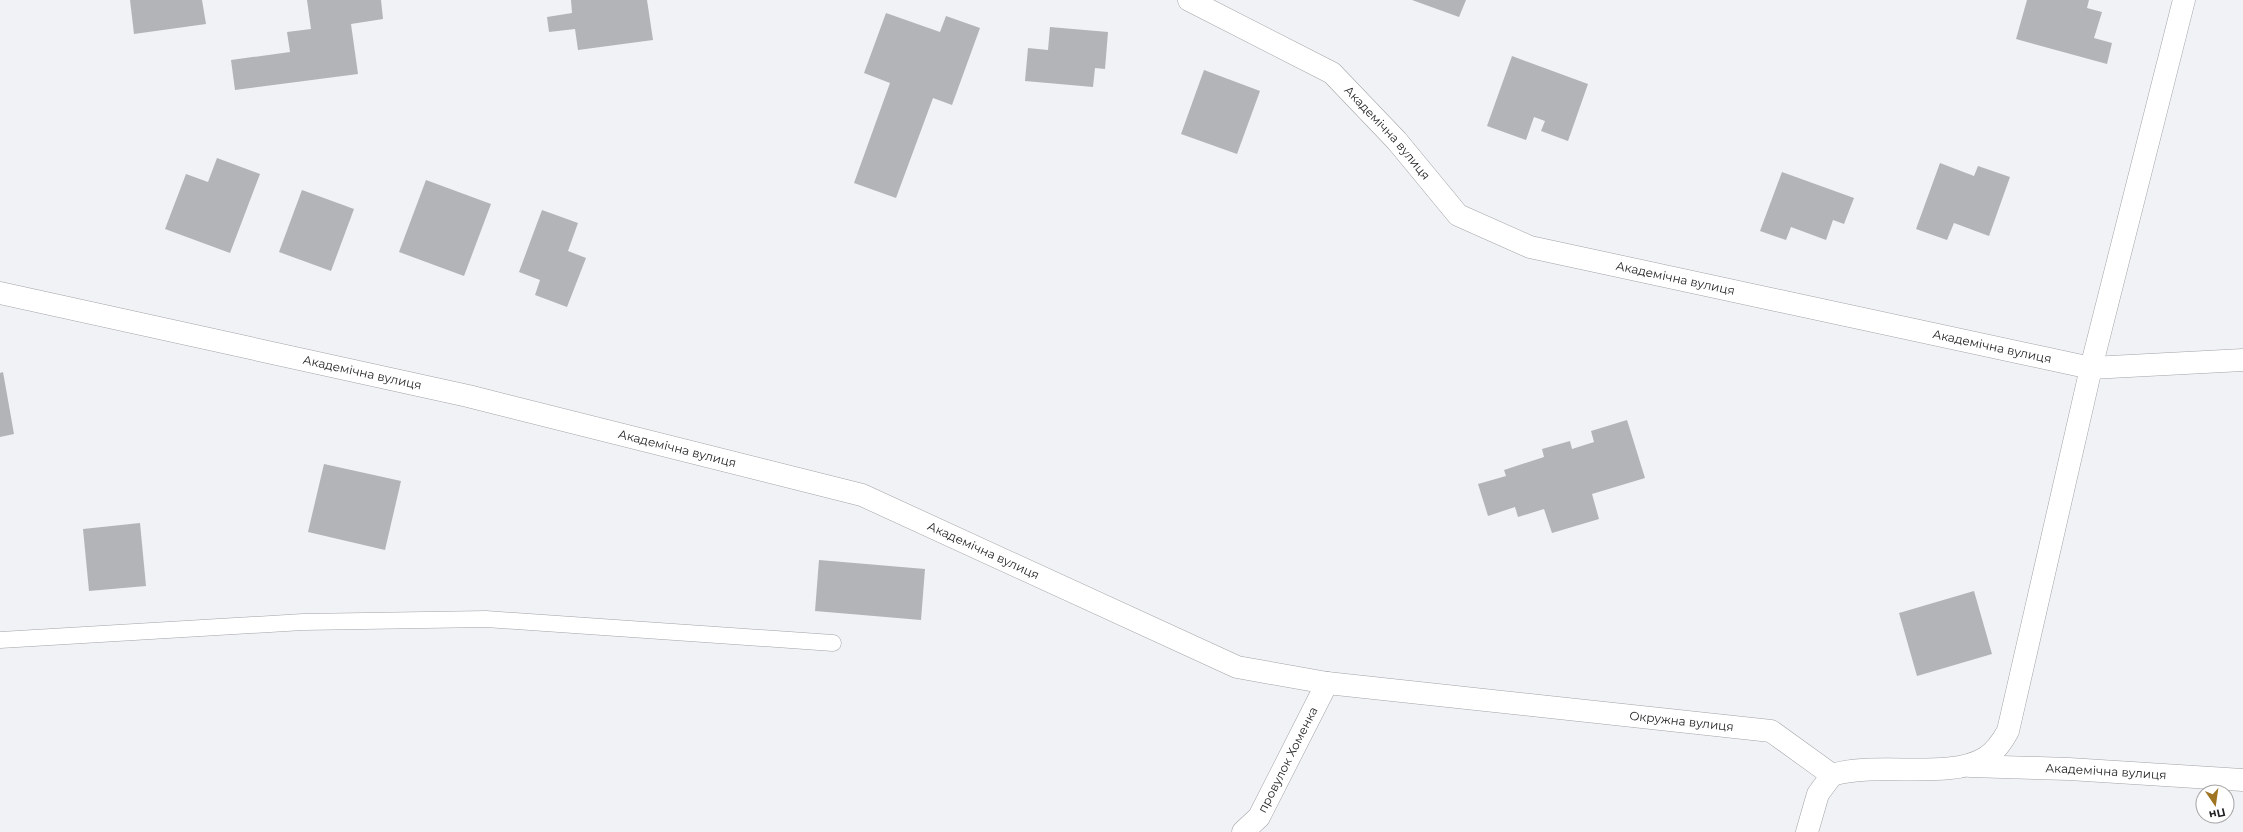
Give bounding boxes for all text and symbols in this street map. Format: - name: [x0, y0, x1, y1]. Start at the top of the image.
- street label: Академічна вулиця: [1341, 82, 1434, 183]
- street label: Академічна вулиця: [1615, 258, 1736, 298]
- street label: Академічна вулиця: [1931, 326, 2053, 366]
- street label: Академічна вулиця: [302, 352, 423, 393]
- street label: Академічна вулиця: [617, 426, 738, 470]
- street label: Академічна вулиця: [925, 518, 1042, 582]
- street label: провулок Хоменка: [1254, 704, 1321, 815]
- street label: Окружна вулиця: [1629, 708, 1735, 734]
- street label: Академічна вулиця: [2045, 760, 2167, 782]
- north arrow: [2195, 784, 2235, 824]
- text: Пн: [2208, 805, 2227, 822]

